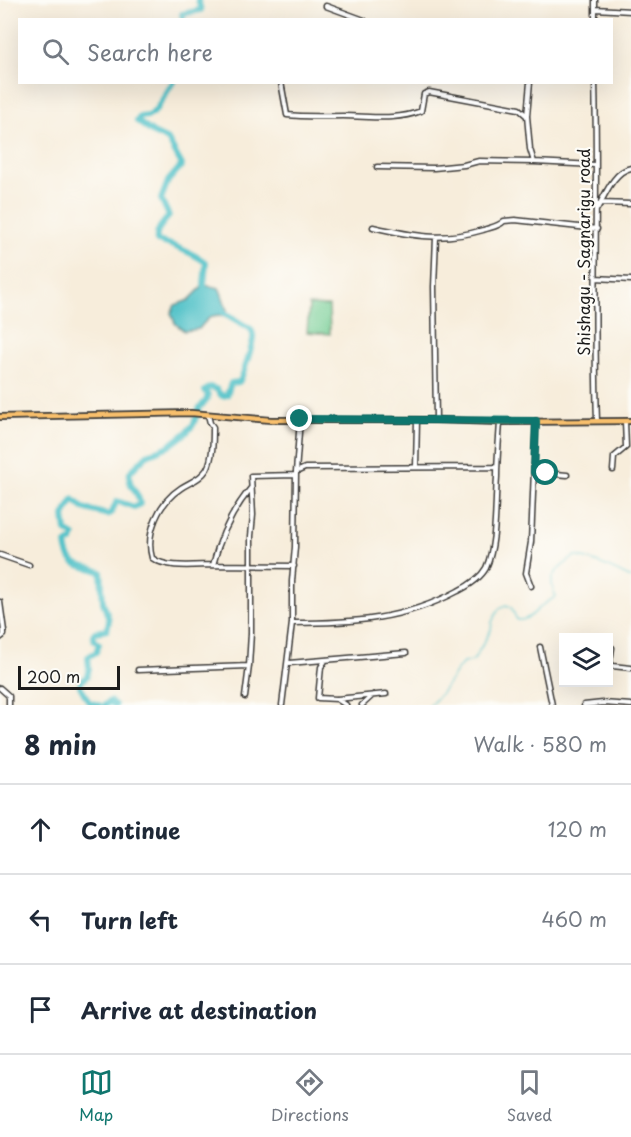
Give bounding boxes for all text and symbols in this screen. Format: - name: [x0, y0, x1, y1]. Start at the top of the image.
- search box: [18, 18, 613, 84]
- icon: search: [39, 35, 72, 68]
- text: Search here: [87, 35, 213, 68]
- street label: Shishagu - Sagnarigu road: [571, 148, 595, 356]
- route end: [286, 405, 312, 431]
- route start: [532, 459, 558, 485]
- map controls: [559, 633, 613, 687]
- button: layers: [559, 633, 613, 687]
- scale bar: [18, 663, 120, 690]
- text: 200 m: [27, 664, 80, 688]
- text: 8 min: [24, 725, 97, 764]
- text: Walk · 580 m: [473, 729, 607, 759]
- icon: ahead: [24, 813, 57, 846]
- text: Continue: [81, 813, 180, 846]
- text: 120 m: [548, 814, 607, 844]
- icon: left: [24, 903, 57, 936]
- text: Turn left: [81, 903, 178, 936]
- text: 460 m: [541, 904, 607, 934]
- icon: arrive: [24, 993, 57, 1026]
- text: Arrive at destination: [81, 993, 317, 1026]
- tab: Map: [79, 1066, 113, 1126]
- tab: Directions: [271, 1066, 349, 1126]
- tab: Saved: [507, 1066, 552, 1126]

